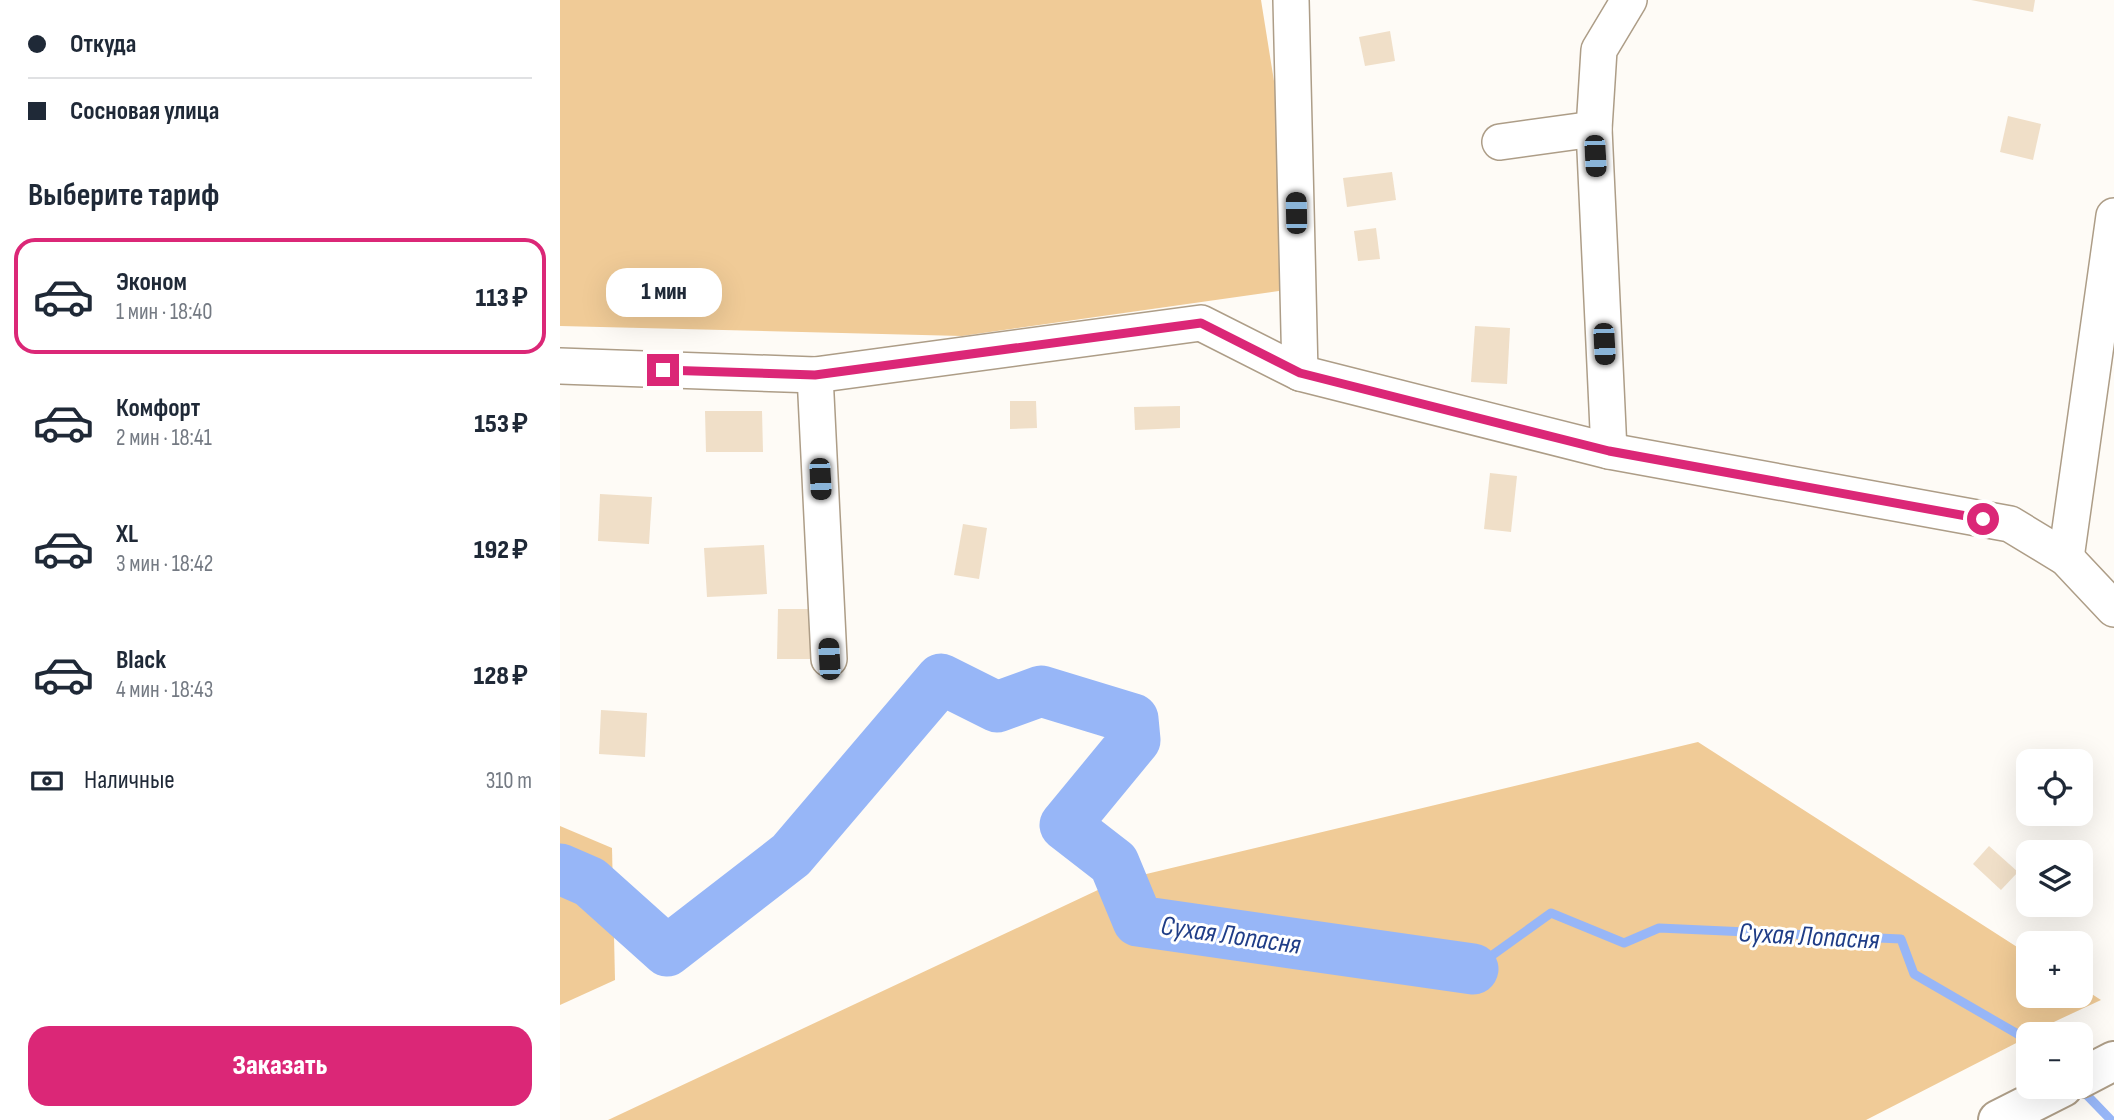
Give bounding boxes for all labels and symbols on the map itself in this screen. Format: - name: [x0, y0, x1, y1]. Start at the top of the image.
- car: [1584, 134, 1607, 178]
- car: [1286, 192, 1307, 234]
- callout: 1 мин: [605, 268, 721, 318]
- car: [1593, 322, 1616, 366]
- route end: [647, 354, 679, 386]
- car: [809, 457, 832, 501]
- route start: [1967, 503, 1999, 535]
- car: [818, 637, 841, 681]
- water label: Сухая Лопасня: [1159, 909, 1303, 962]
- water label: Сухая Лопасня: [1738, 916, 1881, 957]

